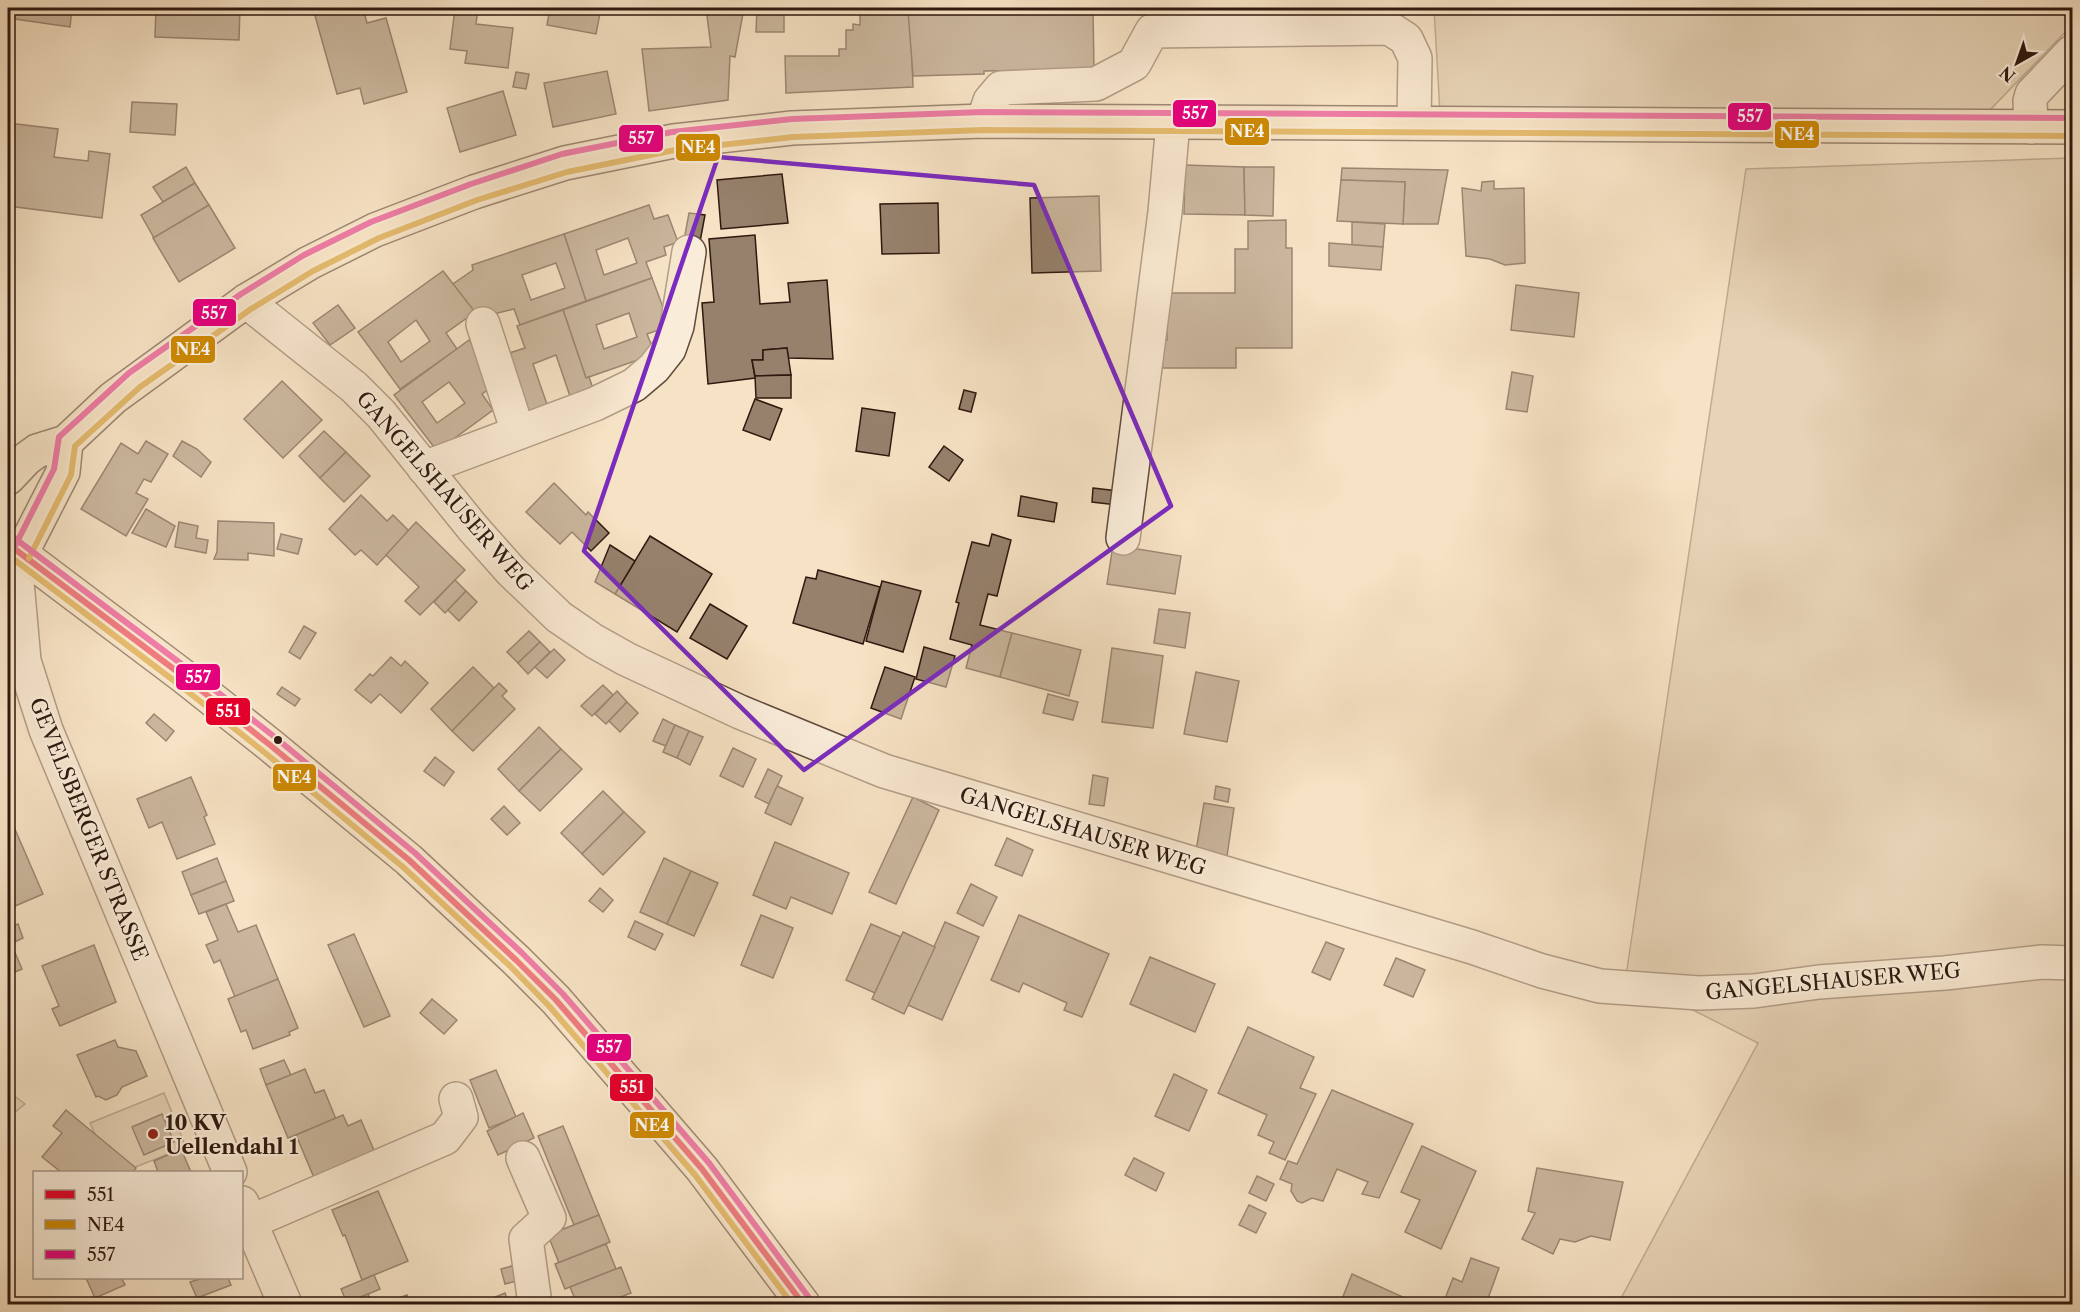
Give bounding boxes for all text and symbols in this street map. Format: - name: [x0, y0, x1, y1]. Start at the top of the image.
- north arrow: [1987, 33, 2047, 93]
- text: N: [1996, 62, 2019, 87]
- line badge: 557: [1172, 99, 1217, 128]
- line badge: 557: [1727, 102, 1772, 131]
- text: 557: [1182, 103, 1209, 123]
- text: 557: [1737, 106, 1764, 126]
- line badge: NE4: [1224, 117, 1270, 146]
- line badge: NE4: [1774, 120, 1820, 149]
- text: NE4: [1230, 121, 1264, 141]
- line badge: 557: [618, 124, 664, 153]
- text: NE4: [1780, 124, 1814, 144]
- text: 557: [628, 128, 655, 148]
- line badge: NE4: [675, 133, 721, 162]
- text: NE4: [681, 137, 715, 157]
- line badge: 557: [192, 298, 237, 327]
- text: 557: [201, 303, 228, 323]
- line badge: NE4: [170, 335, 216, 364]
- text: NE4: [176, 339, 210, 359]
- street label: GANGELSHAUSER WEG: [351, 386, 539, 596]
- line badge: 557: [175, 663, 221, 691]
- text: 557: [185, 667, 212, 687]
- street label: GEVELSBERGER STRASSE: [25, 694, 153, 964]
- line badge: 551: [205, 697, 251, 726]
- text: 551: [216, 701, 241, 721]
- unlabelled marker: [272, 734, 284, 746]
- line badge: NE4: [272, 763, 317, 792]
- text: NE4: [277, 767, 311, 787]
- street label: GANGELSHAUSER WEG: [957, 782, 1209, 880]
- street label: GANGELSHAUSER WEG: [1704, 957, 1962, 1005]
- line badge: 557: [586, 1033, 632, 1062]
- text: 557: [596, 1037, 623, 1057]
- line badge: 551: [609, 1073, 654, 1102]
- text: 551: [620, 1077, 645, 1097]
- place label: 10 KV Uellendahl 1: [165, 1110, 299, 1159]
- line badge: NE4: [629, 1111, 675, 1139]
- text: NE4: [635, 1115, 669, 1135]
- marker: 10 KV Uellendahl 1: [146, 1127, 160, 1141]
- legend: [33, 1171, 243, 1279]
- text: 551: [87, 1184, 115, 1206]
- text: NE4: [87, 1214, 125, 1236]
- text: 557: [87, 1244, 116, 1266]

